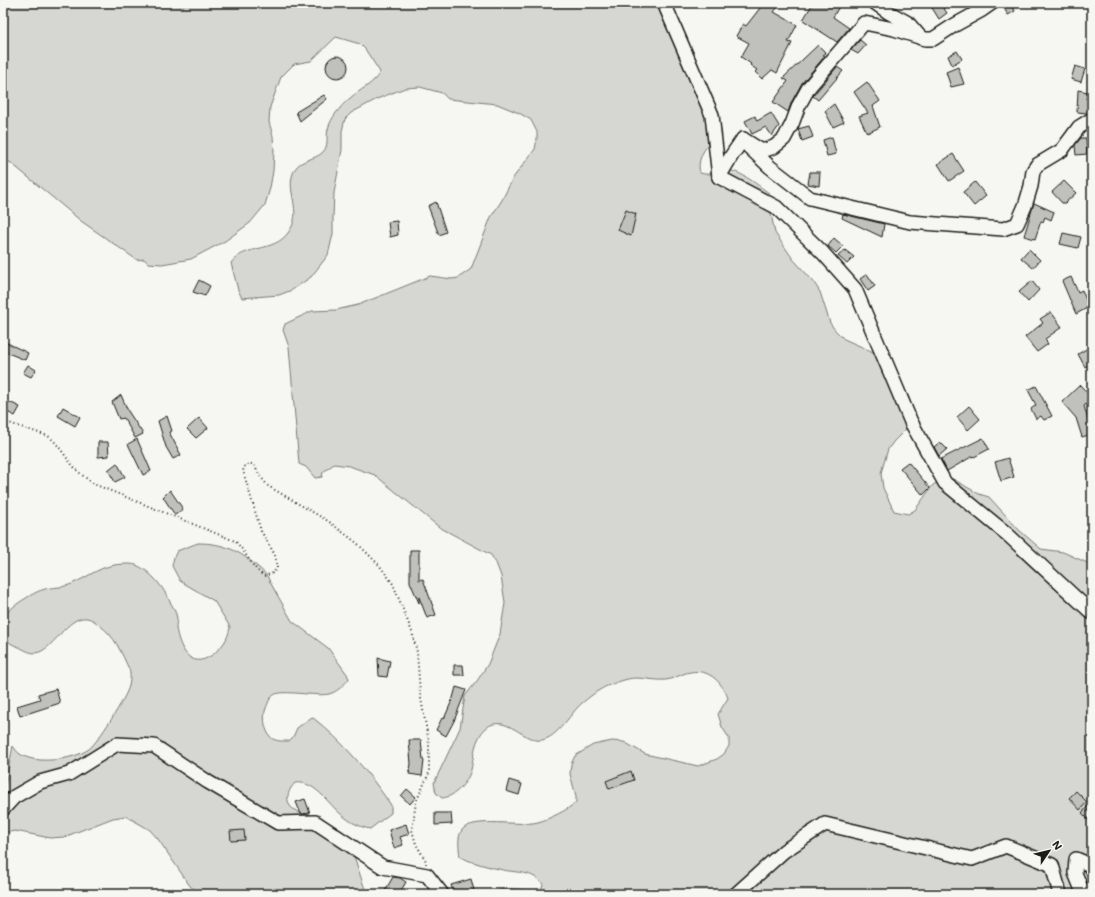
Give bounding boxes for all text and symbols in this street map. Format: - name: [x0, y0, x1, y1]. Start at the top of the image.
- north arrow: [1029, 831, 1069, 871]
- text: N: [1049, 837, 1066, 853]

